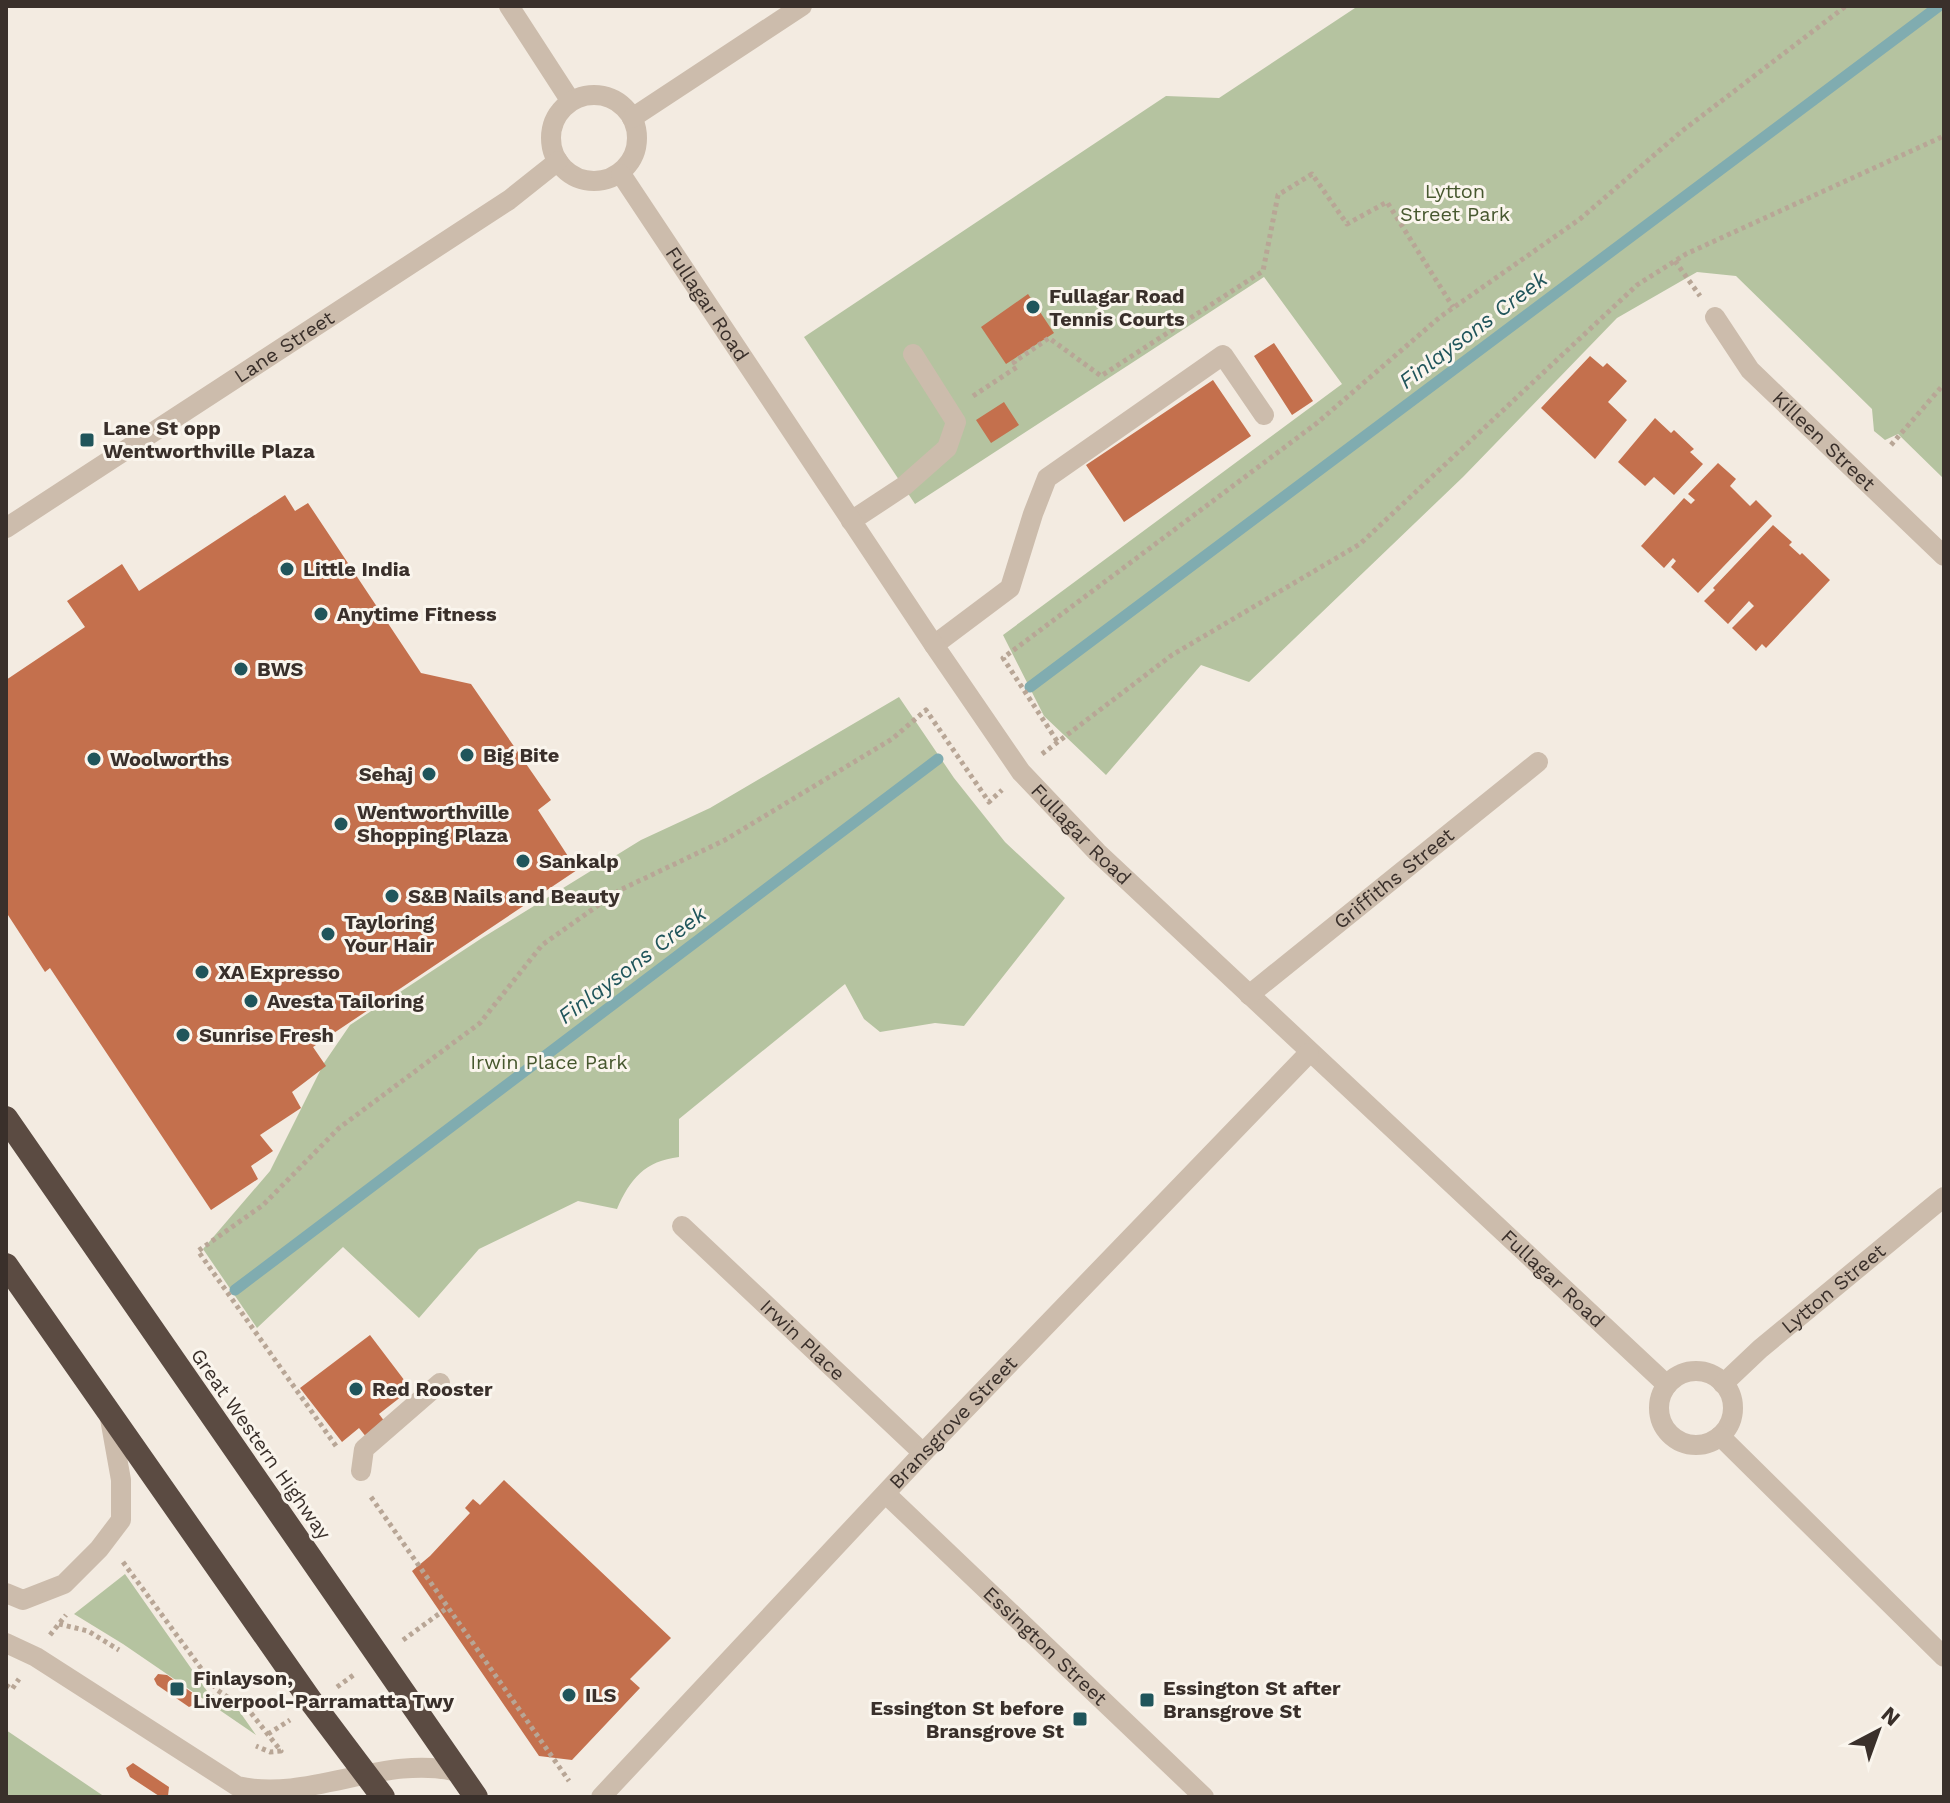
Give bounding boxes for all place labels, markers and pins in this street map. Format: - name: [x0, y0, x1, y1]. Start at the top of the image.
- place label: Fullagar Road Tennis Courts: [1049, 284, 1185, 331]
- marker: Fullagar Road Tennis Courts: [1024, 298, 1042, 316]
- place label: Lane St opp Wentworthville Plaza: [103, 416, 315, 463]
- marker: Lane St opp Wentworthville Plaza: [78, 431, 96, 449]
- place label: Little India: [303, 557, 411, 581]
- marker: Little India: [278, 560, 296, 578]
- place label: Anytime Fitness: [337, 602, 497, 626]
- marker: Anytime Fitness: [312, 605, 330, 623]
- place label: BWS: [257, 657, 304, 681]
- marker: BWS: [232, 660, 250, 678]
- place label: Big Bite: [483, 743, 559, 767]
- marker: Big Bite: [458, 746, 476, 764]
- place label: Woolworths: [110, 747, 230, 771]
- marker: Woolworths: [85, 750, 103, 768]
- place label: Sehaj: [359, 762, 413, 786]
- marker: Sehaj: [420, 765, 438, 783]
- place label: Wentworthville Shopping Plaza: [357, 800, 509, 847]
- marker: Wentworthville Shopping Plaza: [332, 815, 350, 833]
- place label: Sankalp: [539, 849, 619, 873]
- marker: Sankalp: [514, 852, 532, 870]
- place label: S&B Nails and Beauty: [408, 884, 621, 908]
- marker: S&B Nails and Beauty: [383, 887, 401, 905]
- place label: Tayloring Your Hair: [344, 910, 435, 957]
- marker: Tayloring Your Hair: [319, 925, 337, 943]
- place label: XA Expresso: [218, 960, 340, 984]
- marker: XA Expresso: [193, 963, 211, 981]
- place label: Avesta Tailoring: [267, 989, 425, 1013]
- marker: Avesta Tailoring: [242, 992, 260, 1010]
- place label: Sunrise Fresh: [199, 1023, 334, 1047]
- marker: Sunrise Fresh: [174, 1026, 192, 1044]
- place label: Red Rooster: [372, 1377, 493, 1401]
- marker: Red Rooster: [347, 1380, 365, 1398]
- place label: Finlayson, Liverpool-Parramatta Twy: [193, 1666, 455, 1713]
- place label: Essington St after Bransgrove St: [1163, 1676, 1341, 1723]
- marker: Finlayson, Liverpool-Parramatta Twy: [168, 1680, 186, 1698]
- place label: ILS: [585, 1683, 616, 1707]
- marker: ILS: [560, 1686, 578, 1704]
- marker: Essington St after Bransgrove St: [1138, 1691, 1156, 1709]
- place label: Essington St before Bransgrove St: [870, 1696, 1064, 1743]
- marker: Essington St before Bransgrove St: [1071, 1710, 1089, 1728]

